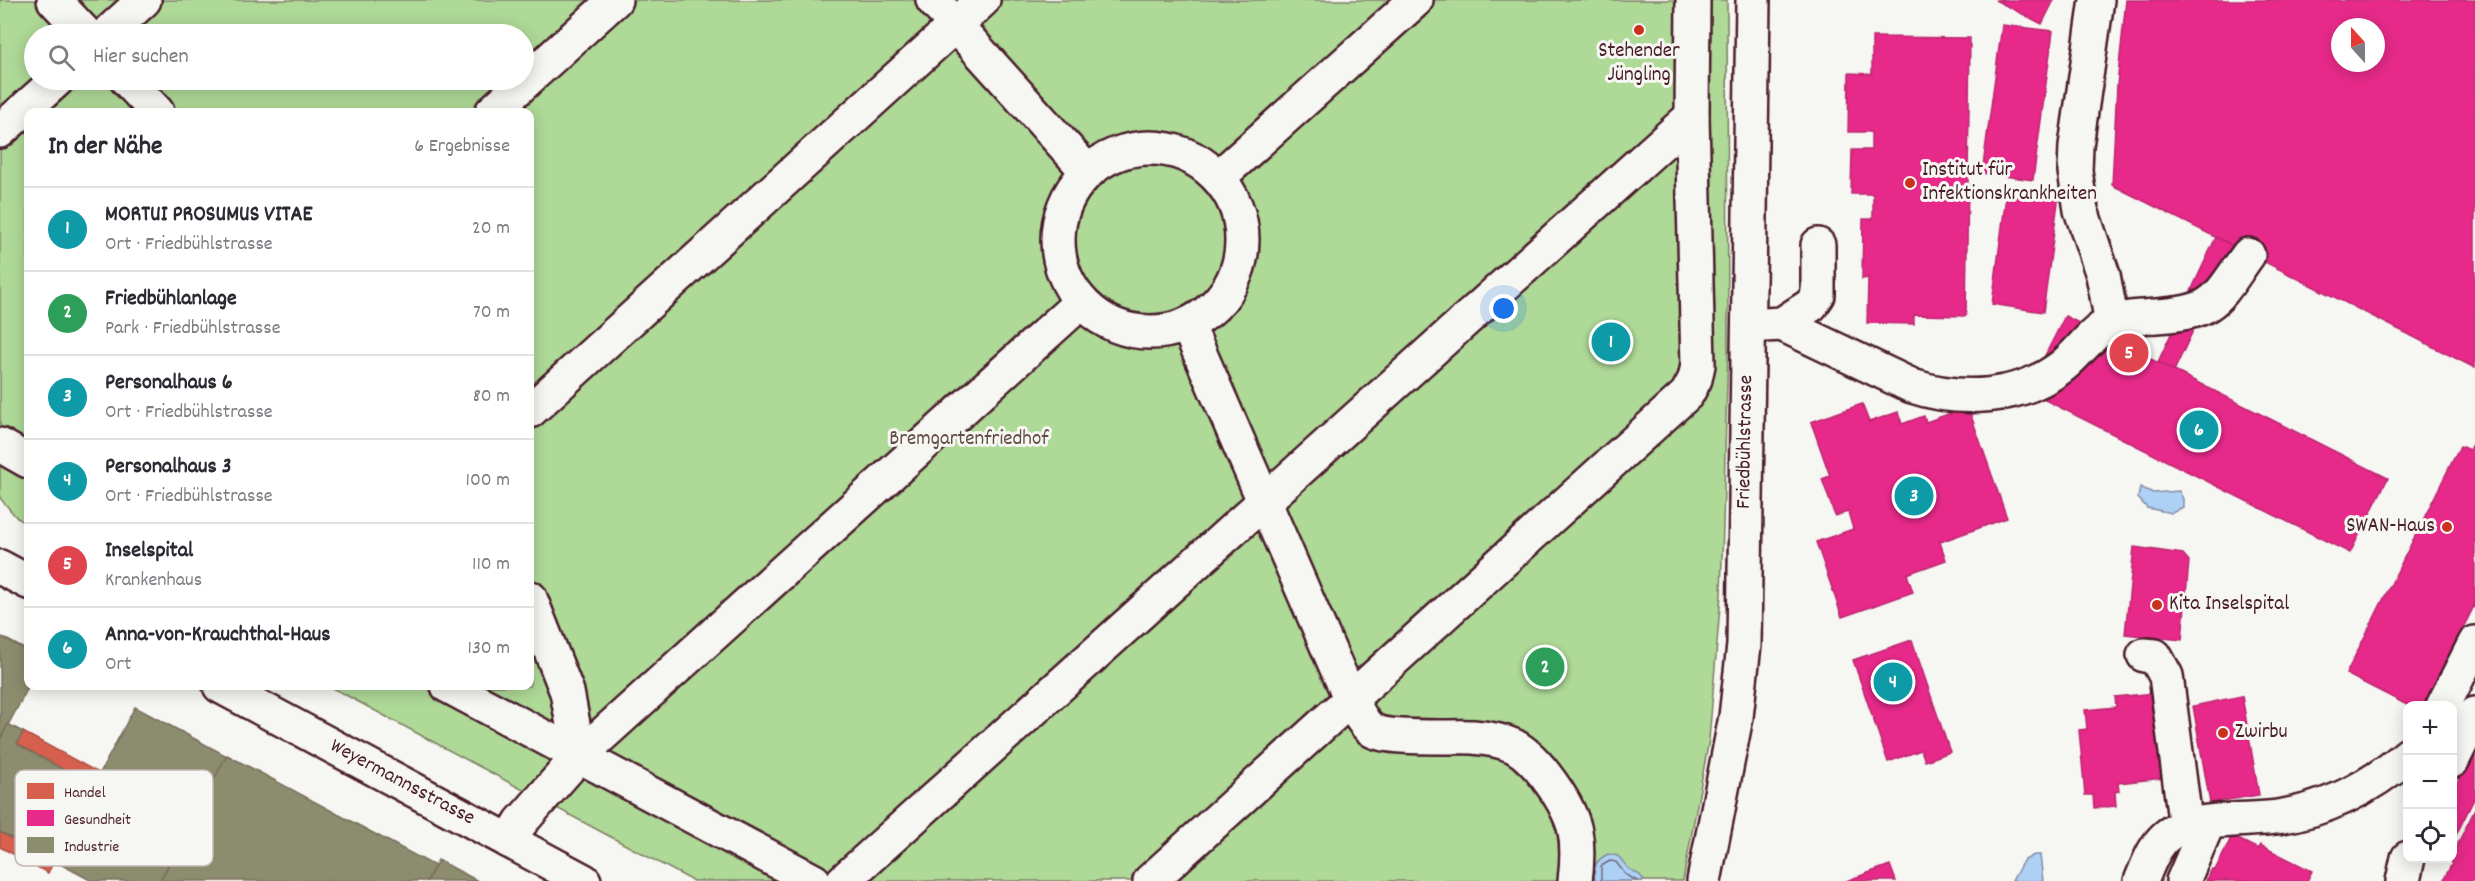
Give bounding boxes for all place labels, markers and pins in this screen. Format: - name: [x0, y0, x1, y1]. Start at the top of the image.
- marker: Stehender Jüngling: [1632, 23, 1646, 37]
- place label: Stehender Jüngling: [1598, 37, 1680, 91]
- place label: Institut für Infektionskrankheiten: [1922, 156, 2097, 210]
- marker: Institut für Infektionskrankheiten: [1903, 176, 1917, 190]
- pin: 1: [1592, 320, 1630, 364]
- pin: 5: [2110, 330, 2148, 376]
- pin: 6: [2180, 408, 2218, 452]
- pin: 3: [1894, 474, 1934, 518]
- place label: SWAN-Haus: [2346, 512, 2435, 542]
- marker: SWAN-Haus: [2440, 520, 2454, 534]
- place label: Kita Inselspital: [2169, 590, 2289, 620]
- marker: Kita Inselspital: [2150, 598, 2164, 612]
- pin: 2: [1526, 644, 1564, 690]
- pin: 4: [1874, 660, 1912, 704]
- place label: Zwirbu: [2235, 718, 2288, 748]
- marker: Zwirbu: [2216, 726, 2230, 740]

